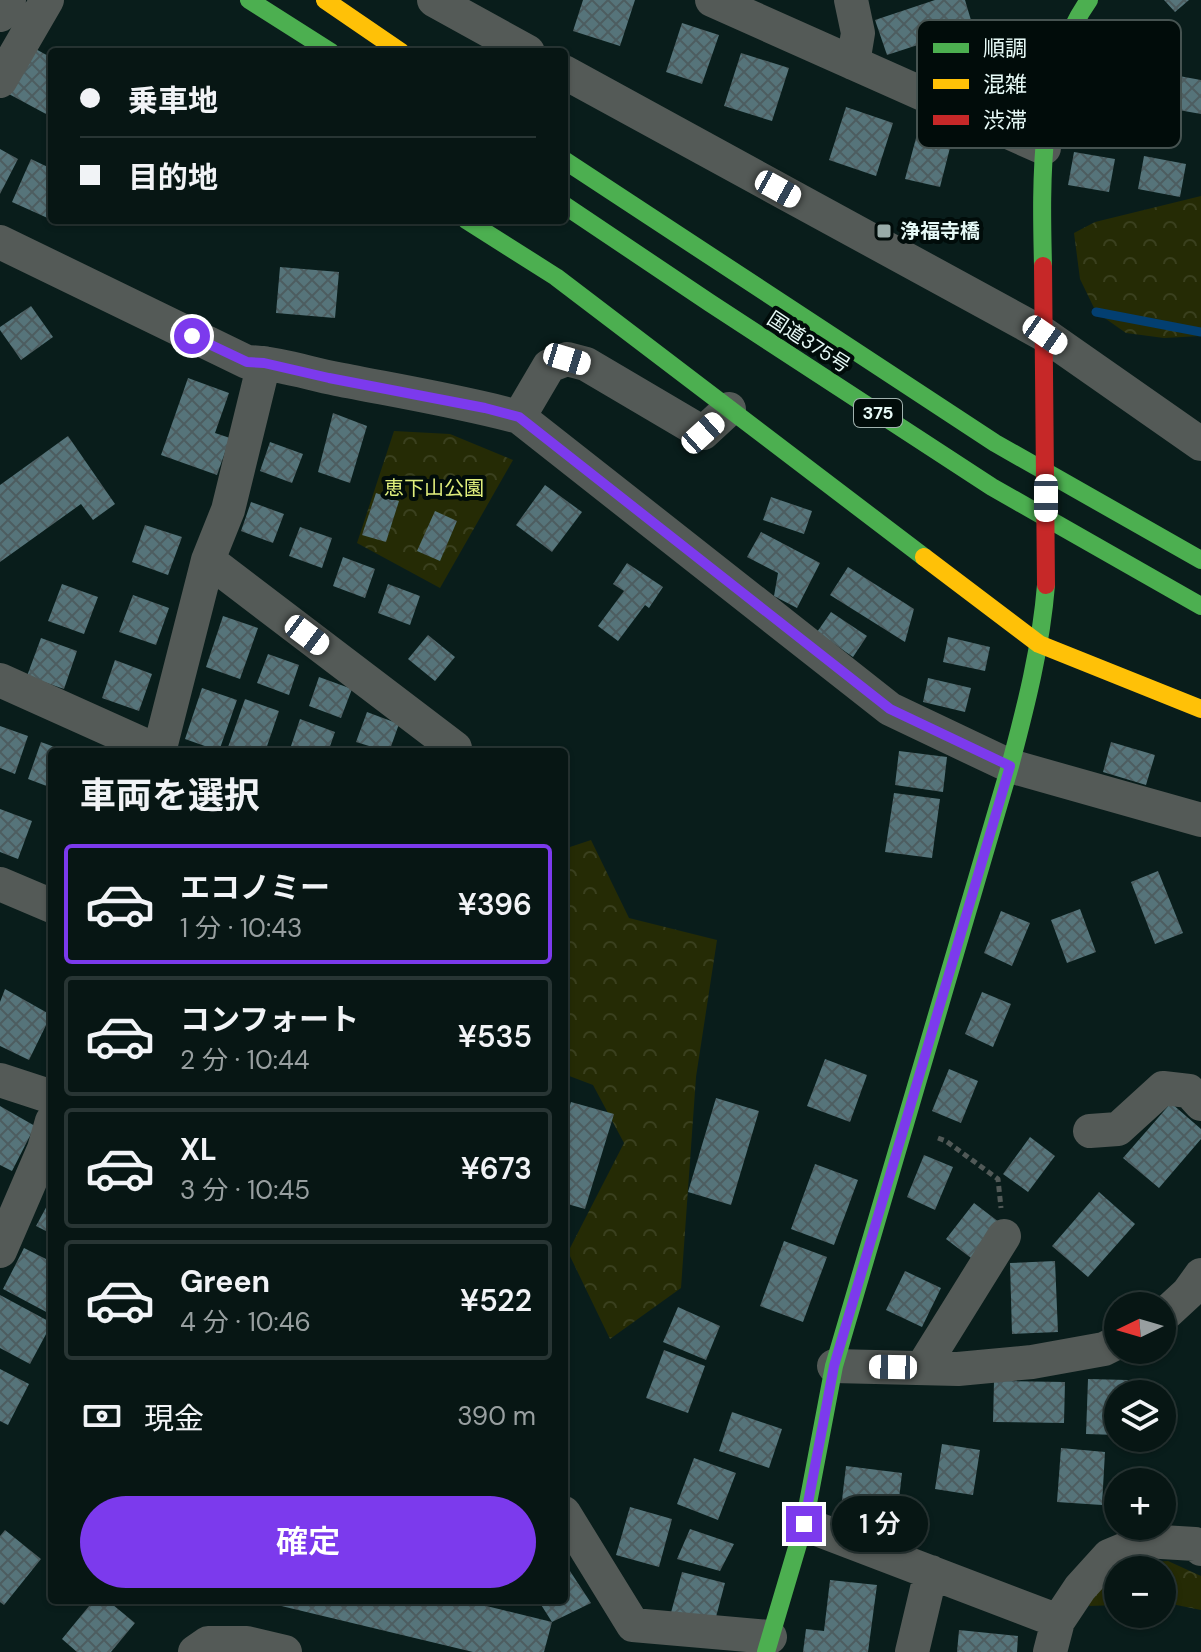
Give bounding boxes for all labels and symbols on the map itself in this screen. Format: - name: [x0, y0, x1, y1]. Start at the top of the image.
- legend: [917, 20, 1181, 148]
- text: 順調: [983, 34, 1027, 63]
- text: 混雑: [983, 70, 1027, 99]
- text: 渋滞: [983, 106, 1027, 135]
- car: [751, 167, 805, 211]
- place label: 浄福寺橋: [900, 218, 980, 244]
- marker: 浄福寺橋: [875, 222, 893, 240]
- street label: 国道375号: [763, 306, 855, 378]
- car: [1018, 311, 1072, 359]
- route start: [174, 318, 210, 354]
- car: [541, 341, 593, 377]
- road number: 375: [854, 399, 902, 427]
- car: [677, 408, 729, 458]
- car: [1034, 474, 1058, 522]
- park label: 恵下山公園: [384, 475, 484, 501]
- car: [281, 611, 333, 659]
- north arrow: [1104, 1292, 1176, 1364]
- car: [869, 1355, 917, 1379]
- callout: 1 分: [832, 1496, 928, 1552]
- route end: [786, 1506, 822, 1542]

